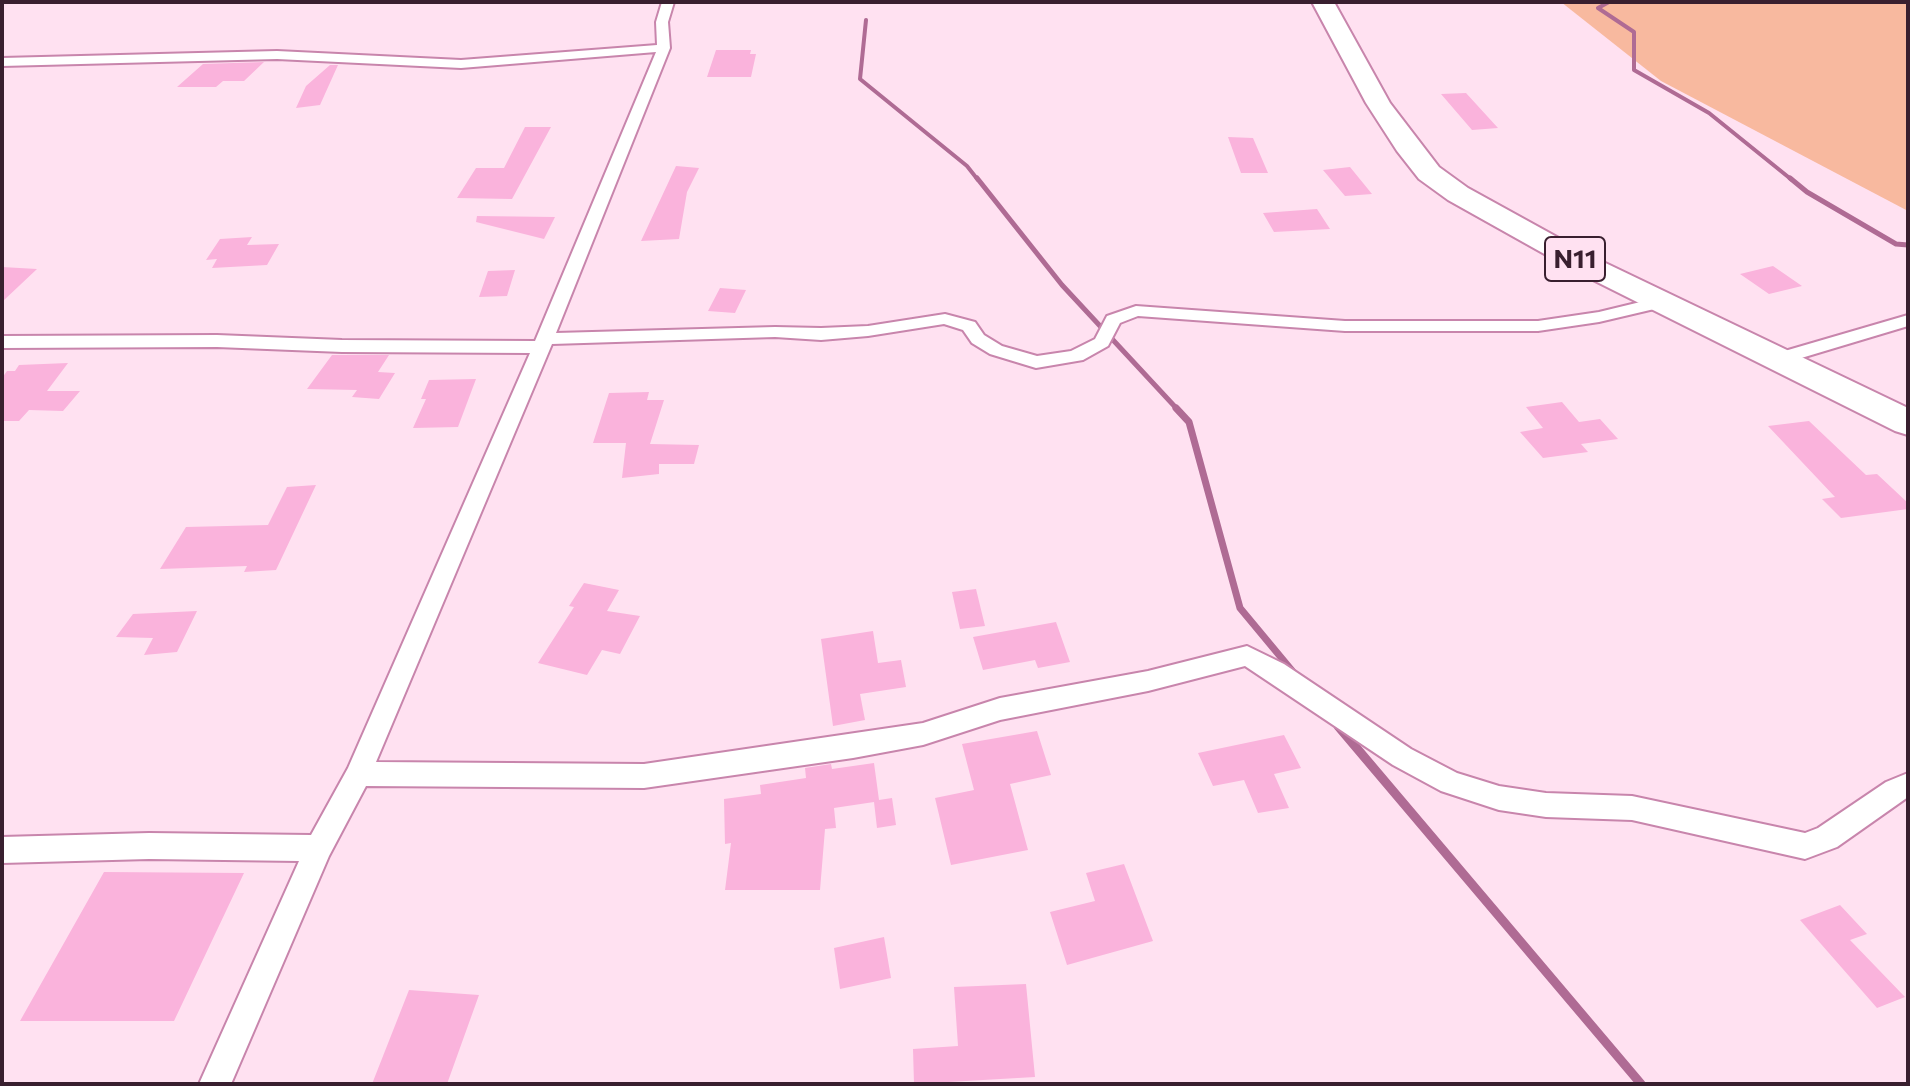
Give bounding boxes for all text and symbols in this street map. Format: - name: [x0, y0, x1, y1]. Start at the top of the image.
- road number: N11: [1545, 237, 1605, 281]

